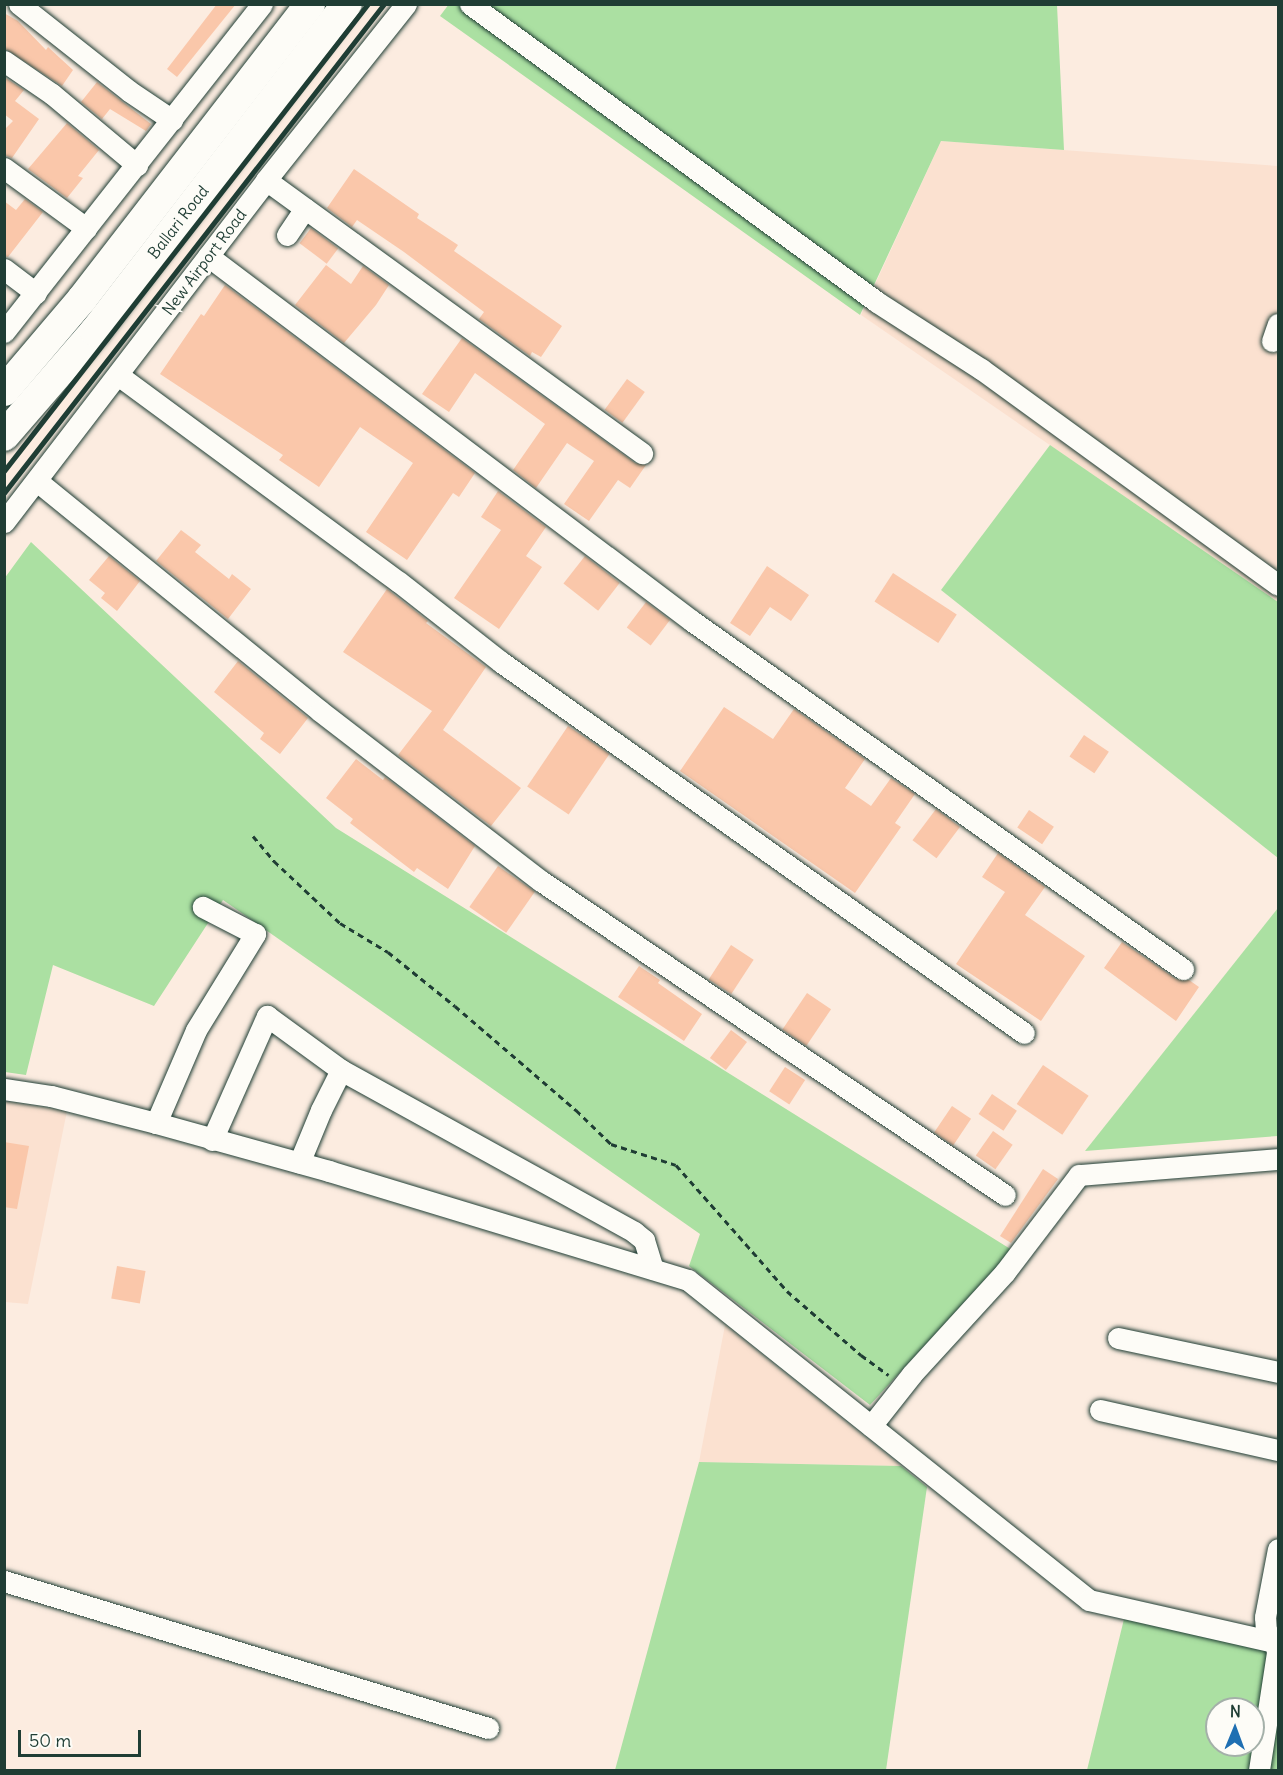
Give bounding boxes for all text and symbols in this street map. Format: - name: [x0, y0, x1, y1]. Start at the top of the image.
- street label: Ballari Road: [144, 182, 212, 262]
- street label: New Airport Road: [158, 205, 250, 319]
- north arrow: [1205, 1697, 1265, 1757]
- text: N: [1230, 1701, 1241, 1721]
- scale bar: [21, 1718, 144, 1756]
- text: 50 m: [29, 1729, 71, 1752]

